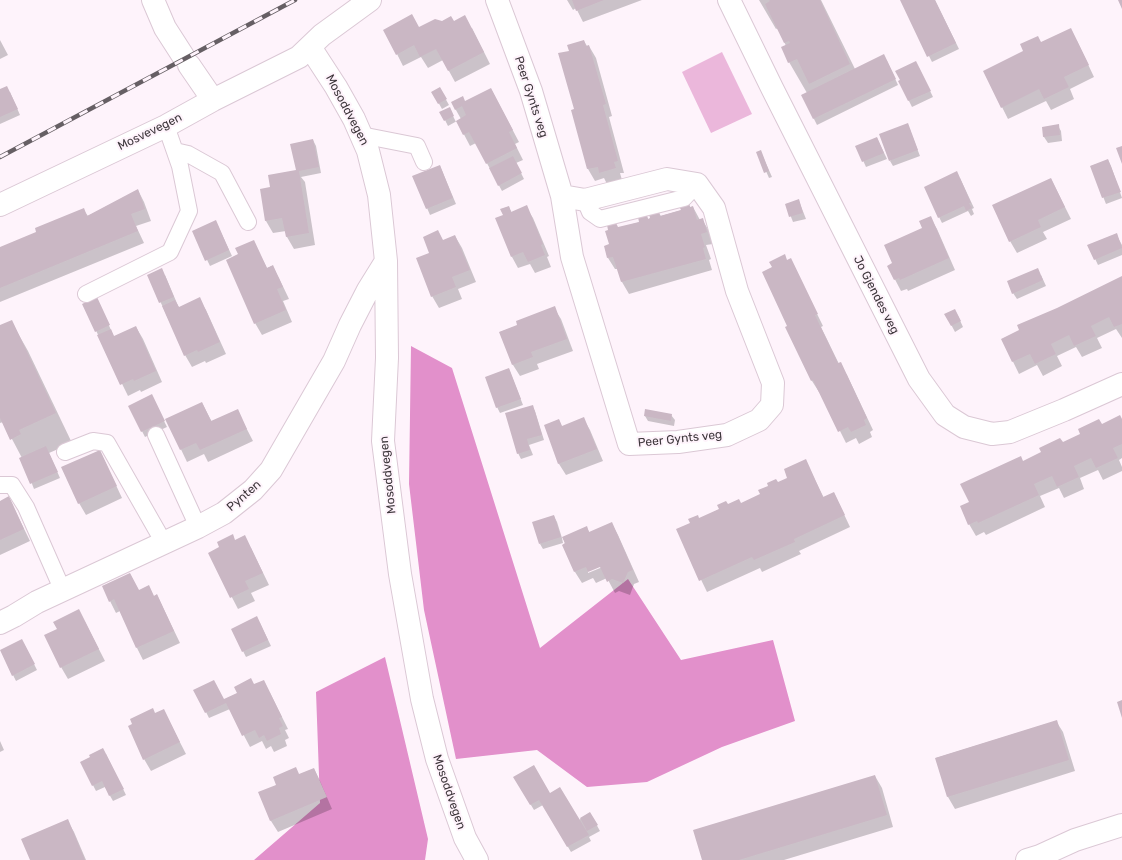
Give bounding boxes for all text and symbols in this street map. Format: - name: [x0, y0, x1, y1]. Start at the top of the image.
- street label: Peer Gynts veg: [511, 55, 551, 139]
- street label: Mosoddvegen: [322, 72, 372, 148]
- street label: Mosvevegen: [116, 110, 184, 154]
- street label: Jo Gjendes veg: [850, 253, 902, 337]
- street label: Peer Gynts veg: [637, 427, 723, 451]
- street label: Mosoddvegen: [377, 435, 399, 515]
- street label: Pynten: [224, 477, 264, 515]
- street label: Mosoddvegen: [429, 753, 469, 831]

